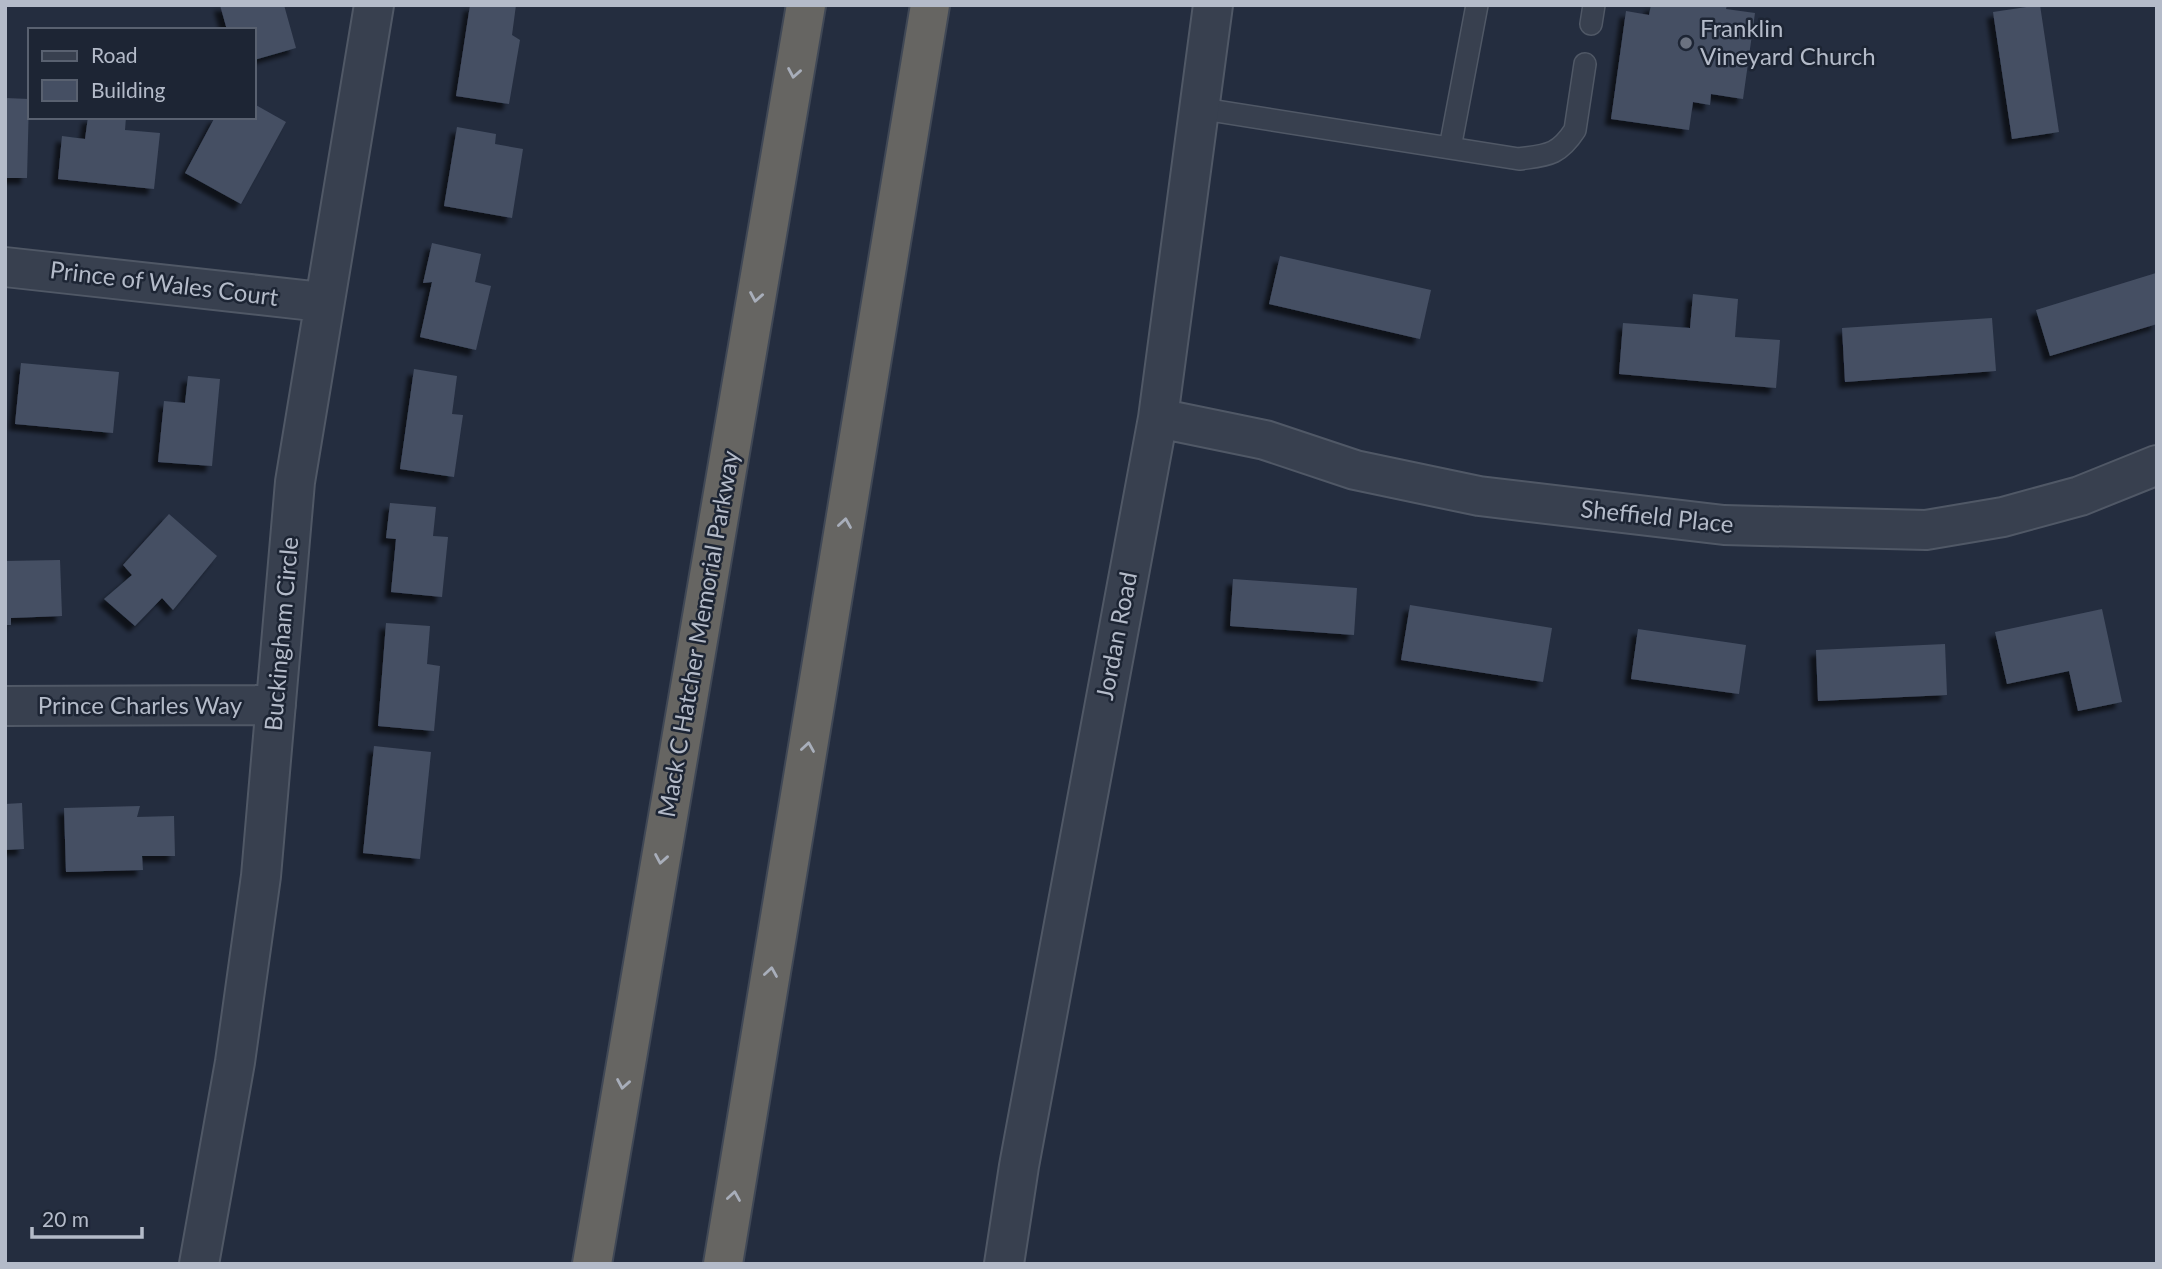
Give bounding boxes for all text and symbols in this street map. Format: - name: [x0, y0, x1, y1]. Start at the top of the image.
- place label: Franklin Vineyard Church: [1700, 13, 1876, 70]
- legend: [28, 28, 256, 119]
- marker: Franklin Vineyard Church: [1678, 35, 1694, 51]
- text: Road: [91, 42, 138, 67]
- one-way arrow: [787, 67, 802, 78]
- text: Building: [91, 77, 166, 102]
- street label: Prince of Wales Court: [48, 254, 280, 311]
- one-way arrow: [749, 291, 764, 303]
- street label: Mack C Hatcher Memorial Parkway: [651, 448, 744, 819]
- street label: Sheffield Place: [1579, 493, 1735, 538]
- one-way arrow: [837, 517, 852, 529]
- street label: Buckingham Circle: [258, 535, 303, 732]
- street label: Jordan Road: [1089, 569, 1142, 702]
- street label: Prince Charles Way: [38, 690, 243, 719]
- one-way arrow: [800, 742, 815, 753]
- one-way arrow: [654, 853, 669, 865]
- one-way arrow: [763, 966, 778, 978]
- one-way arrow: [616, 1078, 631, 1090]
- one-way arrow: [726, 1191, 741, 1202]
- scale bar: [32, 1196, 142, 1240]
- text: 20 m: [42, 1206, 89, 1231]

